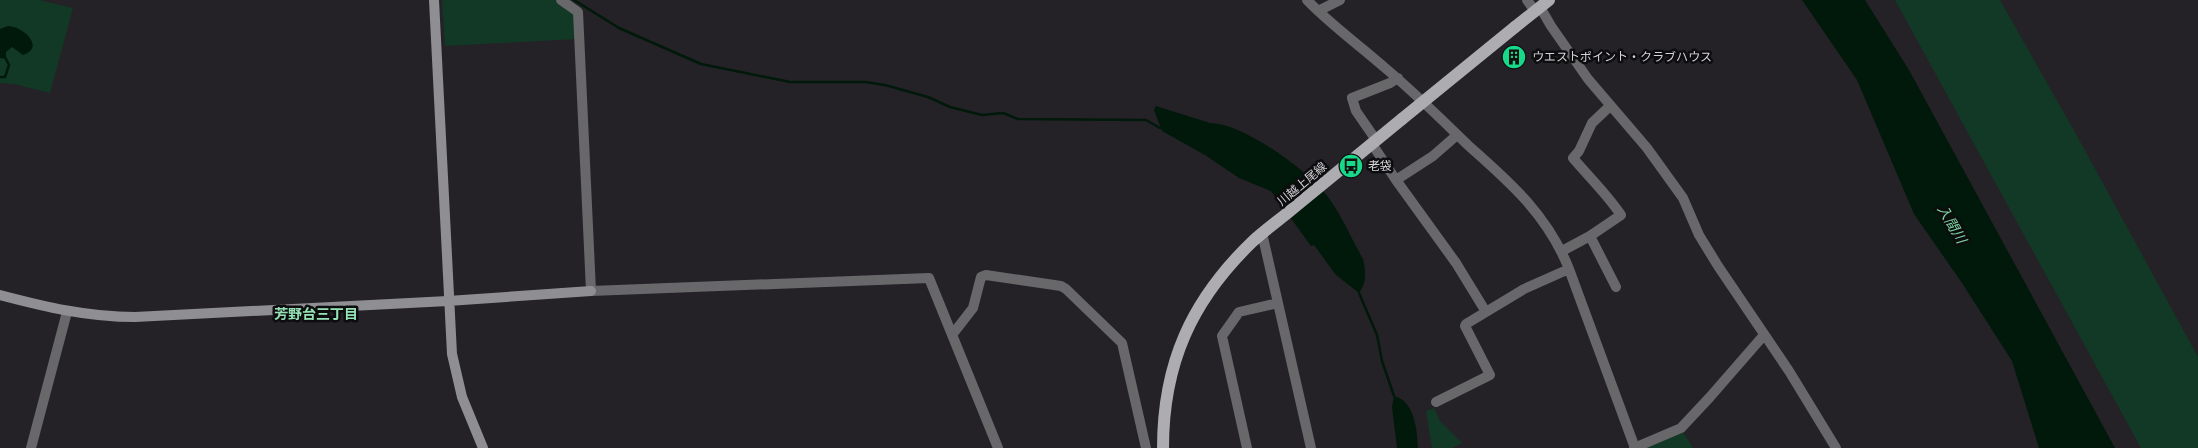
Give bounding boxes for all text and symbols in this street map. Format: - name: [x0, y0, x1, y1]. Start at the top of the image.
- building icon: ウエストポイント・クラブハウス: [1501, 44, 1527, 70]
- place label: ウエストポイント・クラブハウス: [1532, 47, 1712, 64]
- bus stop icon: 老袋: [1338, 153, 1364, 179]
- place label: 老袋: [1368, 156, 1392, 173]
- street label: 川越上尾線: [1273, 157, 1329, 209]
- water label: 入間川: [1933, 200, 1973, 248]
- district label: 芳野台三丁目: [274, 303, 358, 323]

